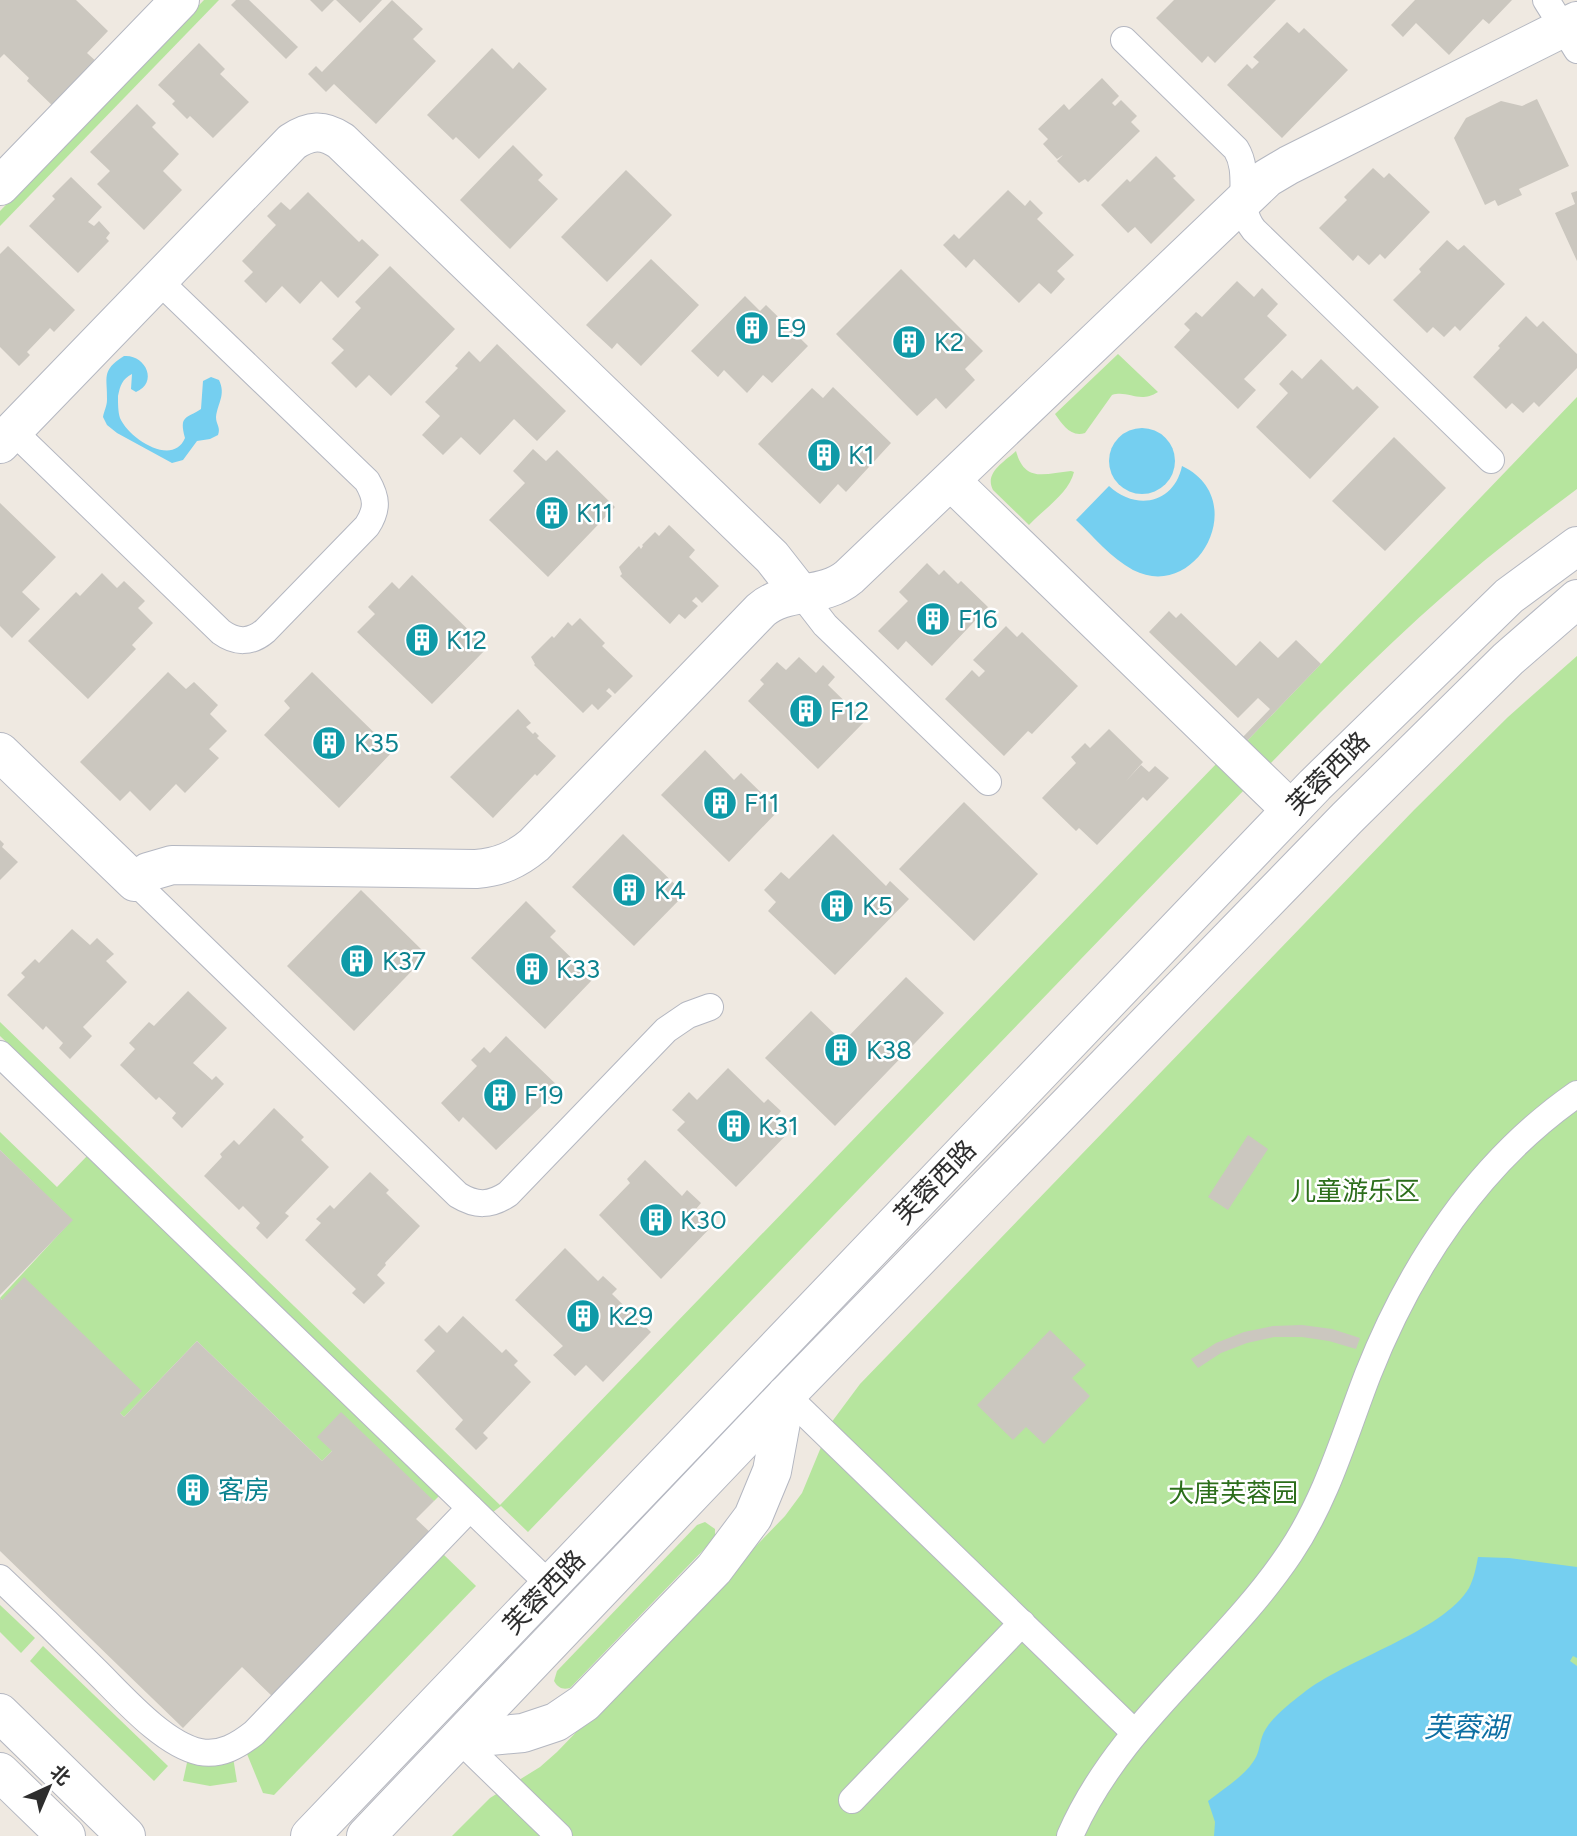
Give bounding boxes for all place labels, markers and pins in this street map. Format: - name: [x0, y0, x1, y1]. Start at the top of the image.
- building icon: E9: [733, 309, 771, 347]
- place label: E9: [776, 312, 806, 344]
- building icon: K2: [890, 323, 928, 361]
- place label: K2: [934, 326, 964, 358]
- building icon: K1: [805, 436, 843, 474]
- place label: K1: [848, 439, 875, 471]
- building icon: K11: [533, 494, 571, 532]
- place label: K11: [576, 497, 613, 529]
- building icon: F16: [914, 600, 952, 638]
- place label: F16: [958, 603, 998, 635]
- building icon: K12: [403, 621, 441, 659]
- place label: K12: [446, 624, 487, 656]
- building icon: F12: [787, 692, 825, 730]
- place label: F12: [830, 695, 869, 727]
- building icon: K35: [310, 724, 348, 762]
- place label: K35: [354, 727, 399, 759]
- building icon: F11: [701, 784, 739, 822]
- place label: F11: [744, 787, 780, 819]
- building icon: K4: [610, 871, 648, 909]
- place label: K4: [654, 874, 686, 906]
- building icon: K5: [818, 887, 856, 925]
- place label: K5: [862, 890, 893, 922]
- building icon: K37: [338, 942, 376, 980]
- place label: K37: [382, 945, 426, 977]
- building icon: K33: [513, 950, 551, 988]
- place label: K33: [556, 953, 600, 985]
- building icon: K38: [822, 1031, 860, 1069]
- place label: K38: [866, 1034, 912, 1066]
- building icon: F19: [481, 1076, 519, 1114]
- place label: F19: [524, 1079, 564, 1111]
- building icon: K31: [715, 1107, 753, 1145]
- place label: K31: [758, 1110, 799, 1142]
- building icon: K30: [637, 1201, 675, 1239]
- place label: K30: [680, 1204, 727, 1236]
- building icon: K29: [564, 1297, 602, 1335]
- place label: K29: [608, 1300, 653, 1332]
- building icon: 客房: [174, 1471, 212, 1509]
- place label: 客房: [218, 1474, 270, 1506]

